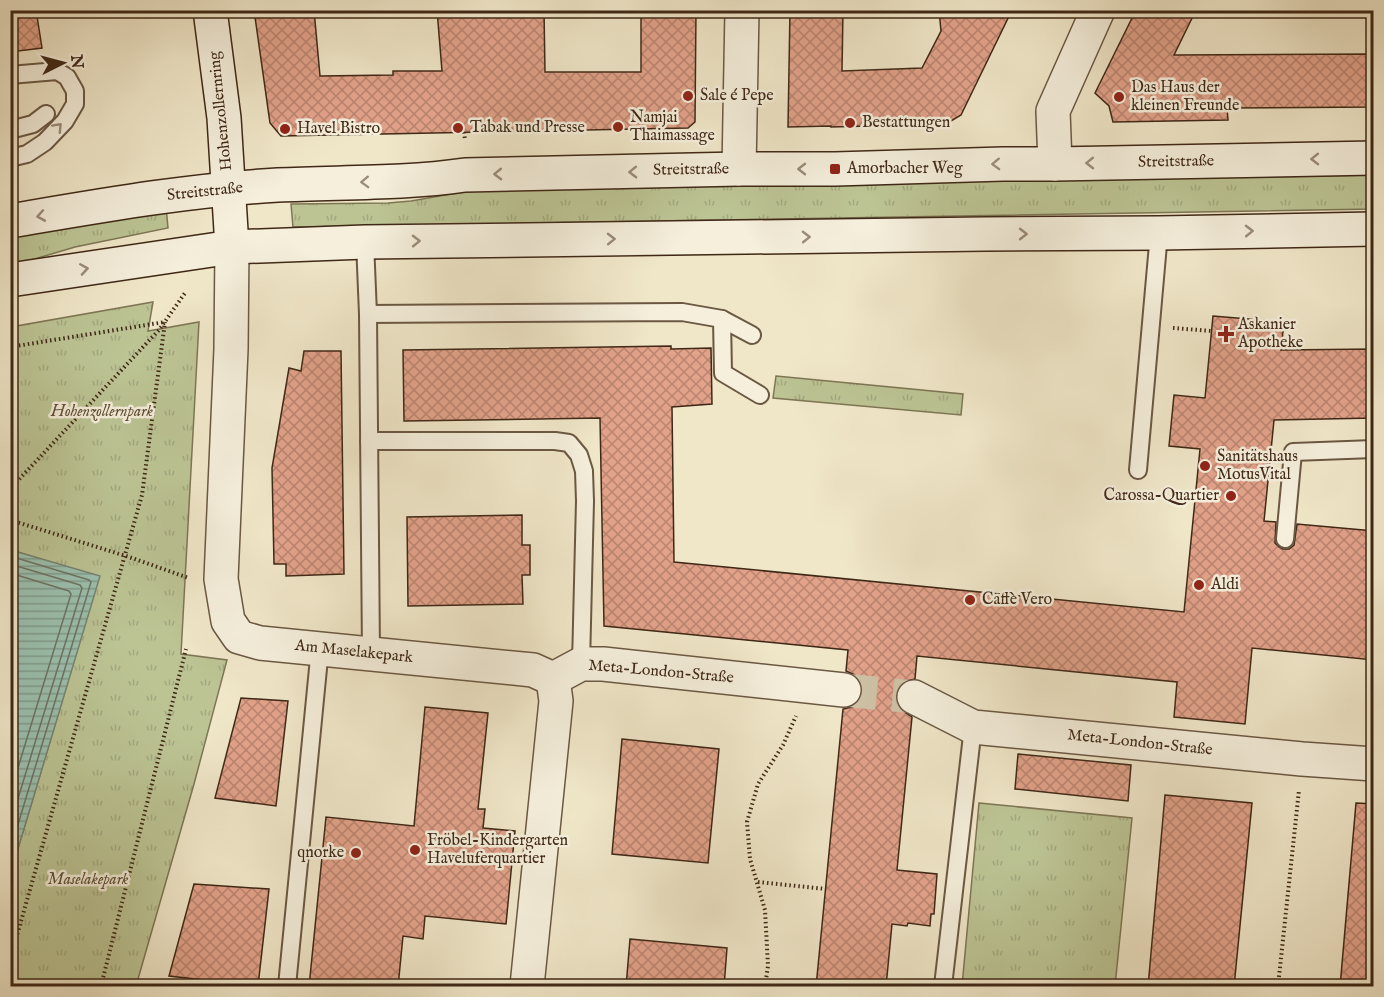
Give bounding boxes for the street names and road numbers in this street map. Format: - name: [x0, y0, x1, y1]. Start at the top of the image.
- street label: Hohenzollernring: [205, 50, 237, 172]
- street label: Streitstraße: [1138, 151, 1214, 173]
- street label: Streitstraße: [653, 159, 729, 181]
- street label: Streitstraße: [166, 178, 244, 206]
- street label: Am Maselakepark: [293, 636, 414, 668]
- street label: Meta-London-Straße: [587, 656, 735, 688]
- street label: Meta-London-Straße: [1066, 725, 1214, 761]

